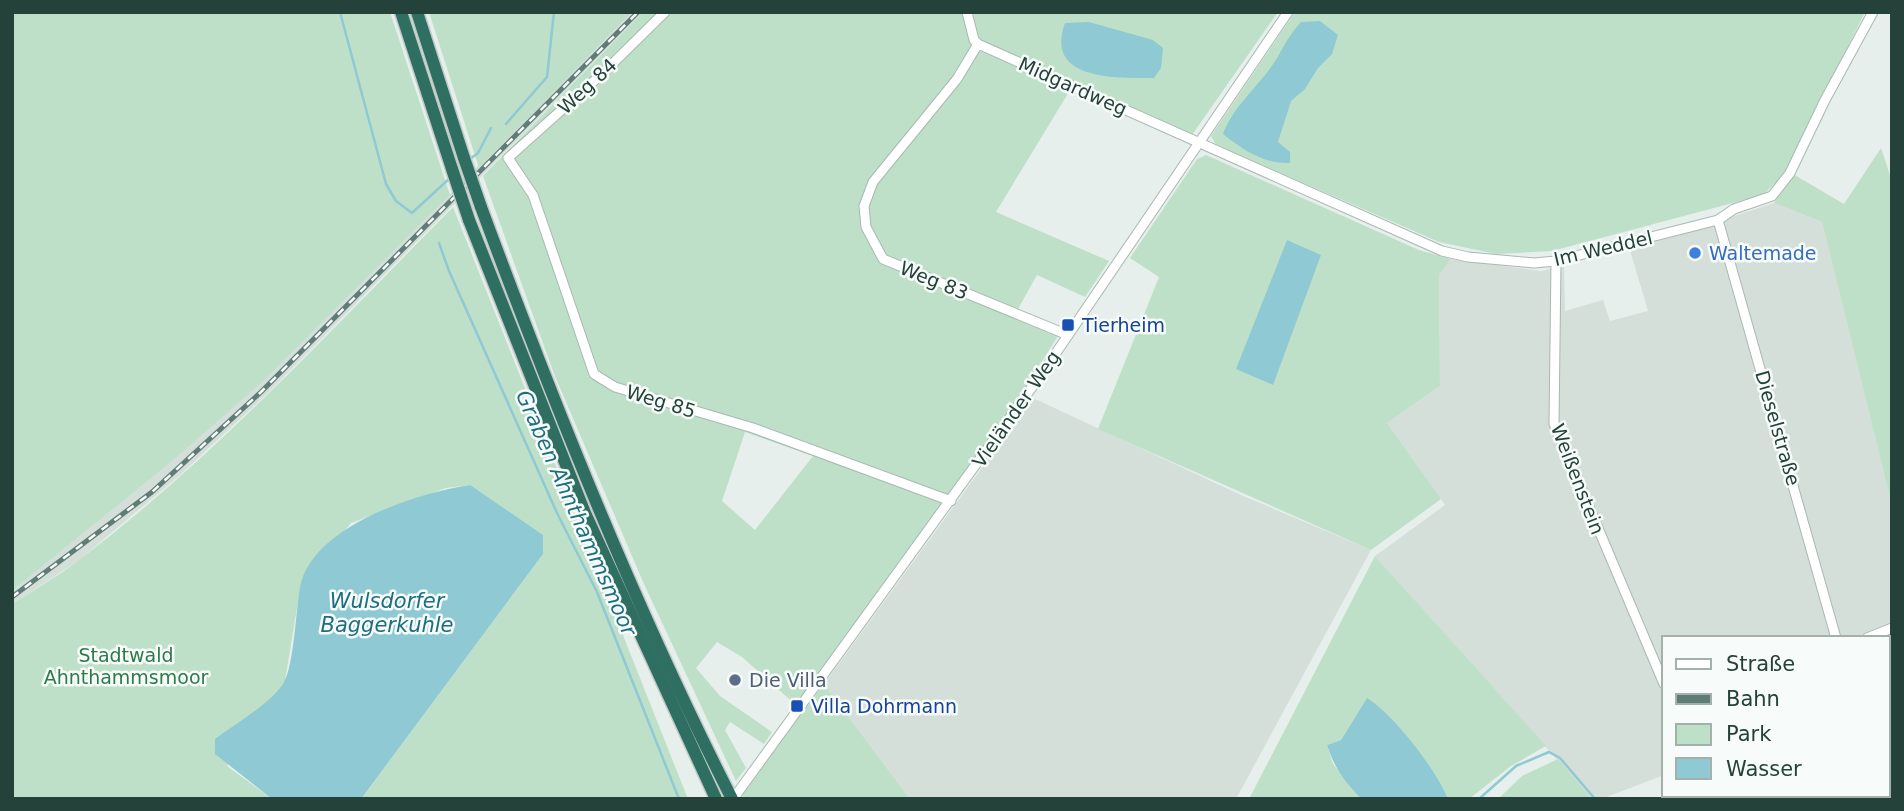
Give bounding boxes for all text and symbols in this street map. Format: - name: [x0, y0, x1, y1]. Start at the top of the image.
- street label: Midgardweg: [1015, 52, 1131, 120]
- street label: Weg 84: [553, 54, 621, 118]
- street label: Im Weddel: [1552, 226, 1654, 270]
- place label: Waltemade: [1709, 242, 1817, 264]
- marker: Waltemade: [1687, 245, 1703, 261]
- street label: Weg 83: [897, 256, 971, 304]
- place label: Tierheim: [1081, 314, 1165, 336]
- marker: Tierheim: [1060, 317, 1076, 333]
- street label: Vieländer Weg: [968, 346, 1064, 472]
- street label: Dieselstraße: [1751, 368, 1805, 488]
- street label: Weg 85: [624, 380, 698, 422]
- water label: Graben Ahnthammsmoor: [511, 387, 642, 641]
- street label: Weißenstein: [1547, 421, 1609, 537]
- water label: Wulsdorfer Baggerkuhle: [320, 589, 454, 637]
- legend: [1662, 636, 1890, 797]
- park label: Stadtwald Ahnthammsmoor: [44, 644, 209, 688]
- text: Straße: [1726, 652, 1795, 676]
- place label: Die Villa: [749, 669, 827, 691]
- marker: Die Villa: [727, 672, 743, 688]
- text: Bahn: [1726, 687, 1780, 711]
- place label: Villa Dohrmann: [811, 695, 957, 717]
- marker: Villa Dohrmann: [789, 698, 805, 714]
- text: Park: [1726, 722, 1772, 746]
- text: Wasser: [1726, 757, 1802, 781]

